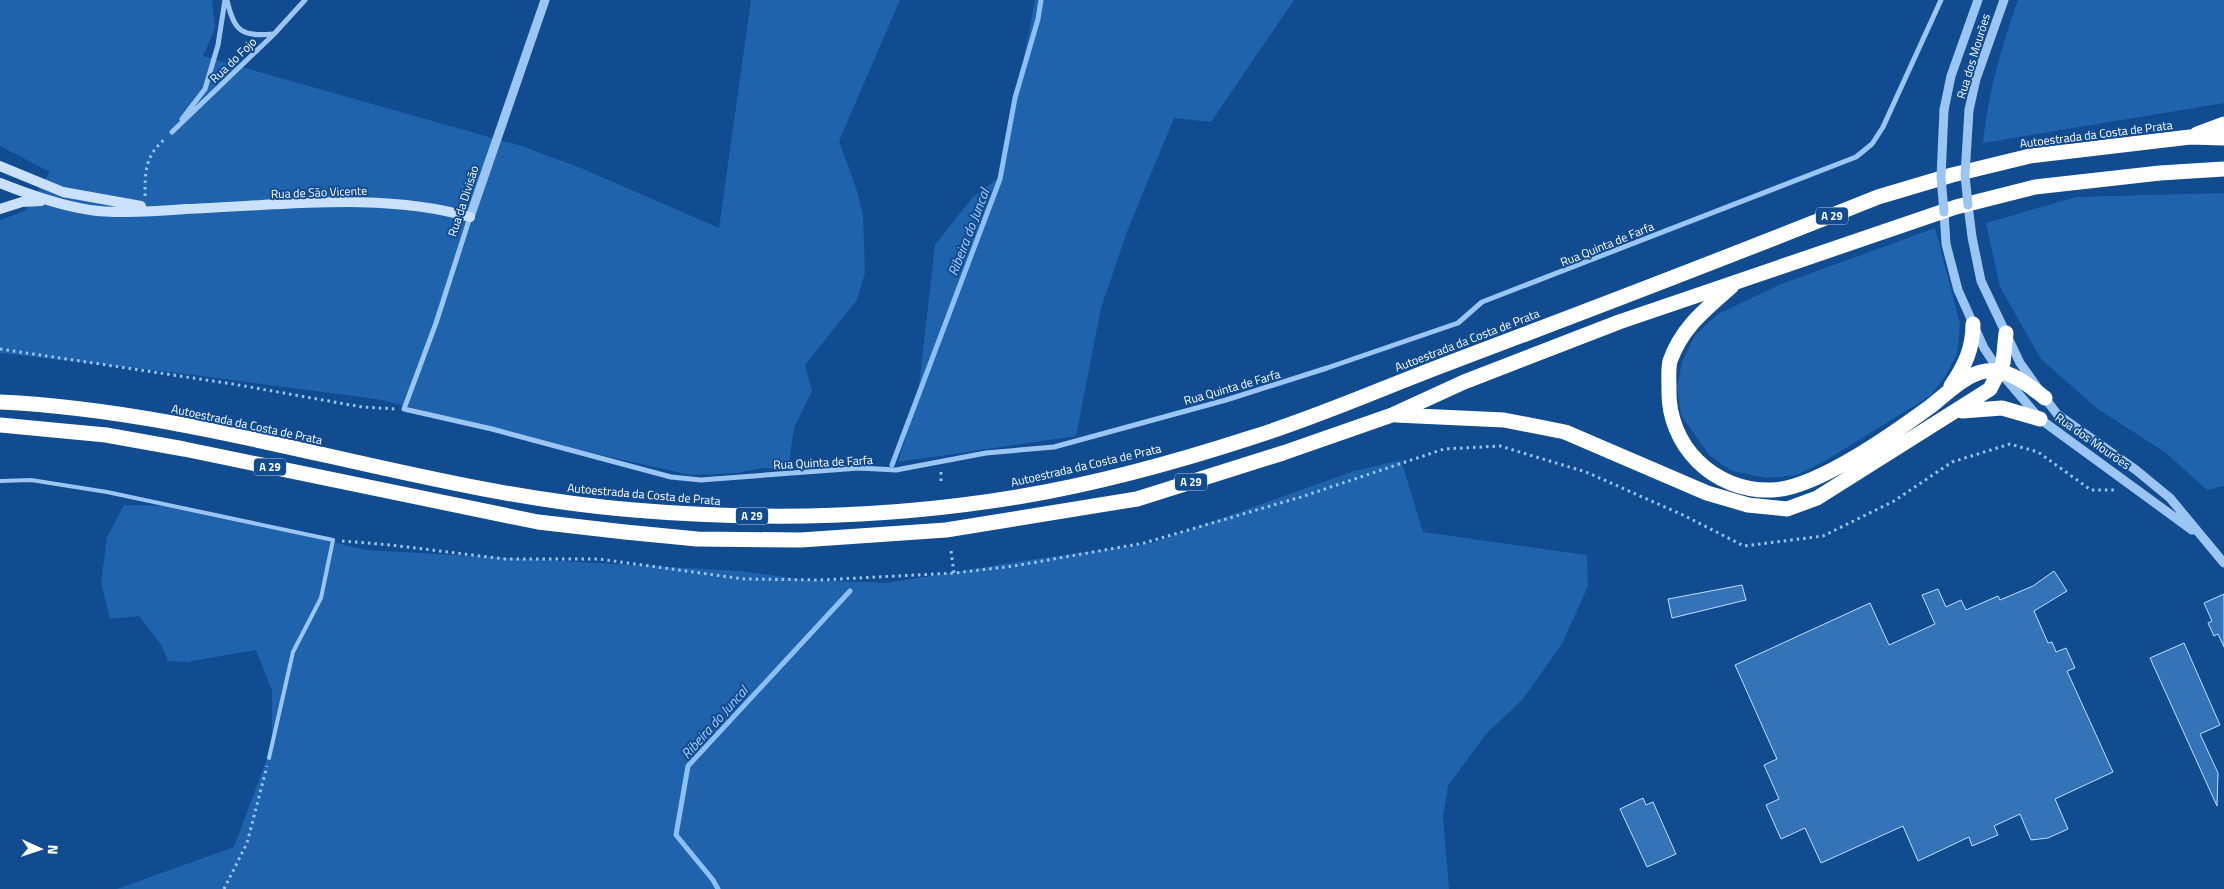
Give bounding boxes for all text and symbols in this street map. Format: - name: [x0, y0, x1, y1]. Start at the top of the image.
- street label: Rua dos Mourões: [1951, 11, 1995, 101]
- street label: Rua do Fojo: [205, 33, 261, 87]
- street label: Autoestrada da Costa de Prata: [2018, 115, 2174, 153]
- street label: Rua da Divisão: [443, 163, 483, 239]
- street label: Rua de São Vicente: [270, 181, 368, 203]
- water label: Ribeira do Juncal: [942, 184, 995, 279]
- road number: A 29: [1816, 208, 1848, 225]
- street label: Rua Quinta de Farfa: [1557, 217, 1657, 271]
- street label: Autoestrada da Costa de Prata: [1392, 304, 1542, 376]
- street label: Rua Quinta de Farfa: [1181, 364, 1283, 410]
- street label: Autoestrada da Costa de Prata: [170, 399, 324, 449]
- street label: Rua dos Mourões: [2051, 408, 2135, 474]
- street label: Autoestrada da Costa de Prata: [1009, 438, 1163, 492]
- street label: Rua Quinta de Farfa: [773, 450, 873, 474]
- road number: A 29: [254, 458, 286, 476]
- road number: A 29: [1175, 474, 1207, 491]
- street label: Autoestrada da Costa de Prata: [567, 478, 721, 510]
- road number: A 29: [736, 508, 768, 524]
- water label: Ribeira do Juncal: [676, 679, 754, 763]
- north arrow: [15, 824, 65, 874]
- text: N: [43, 844, 64, 855]

